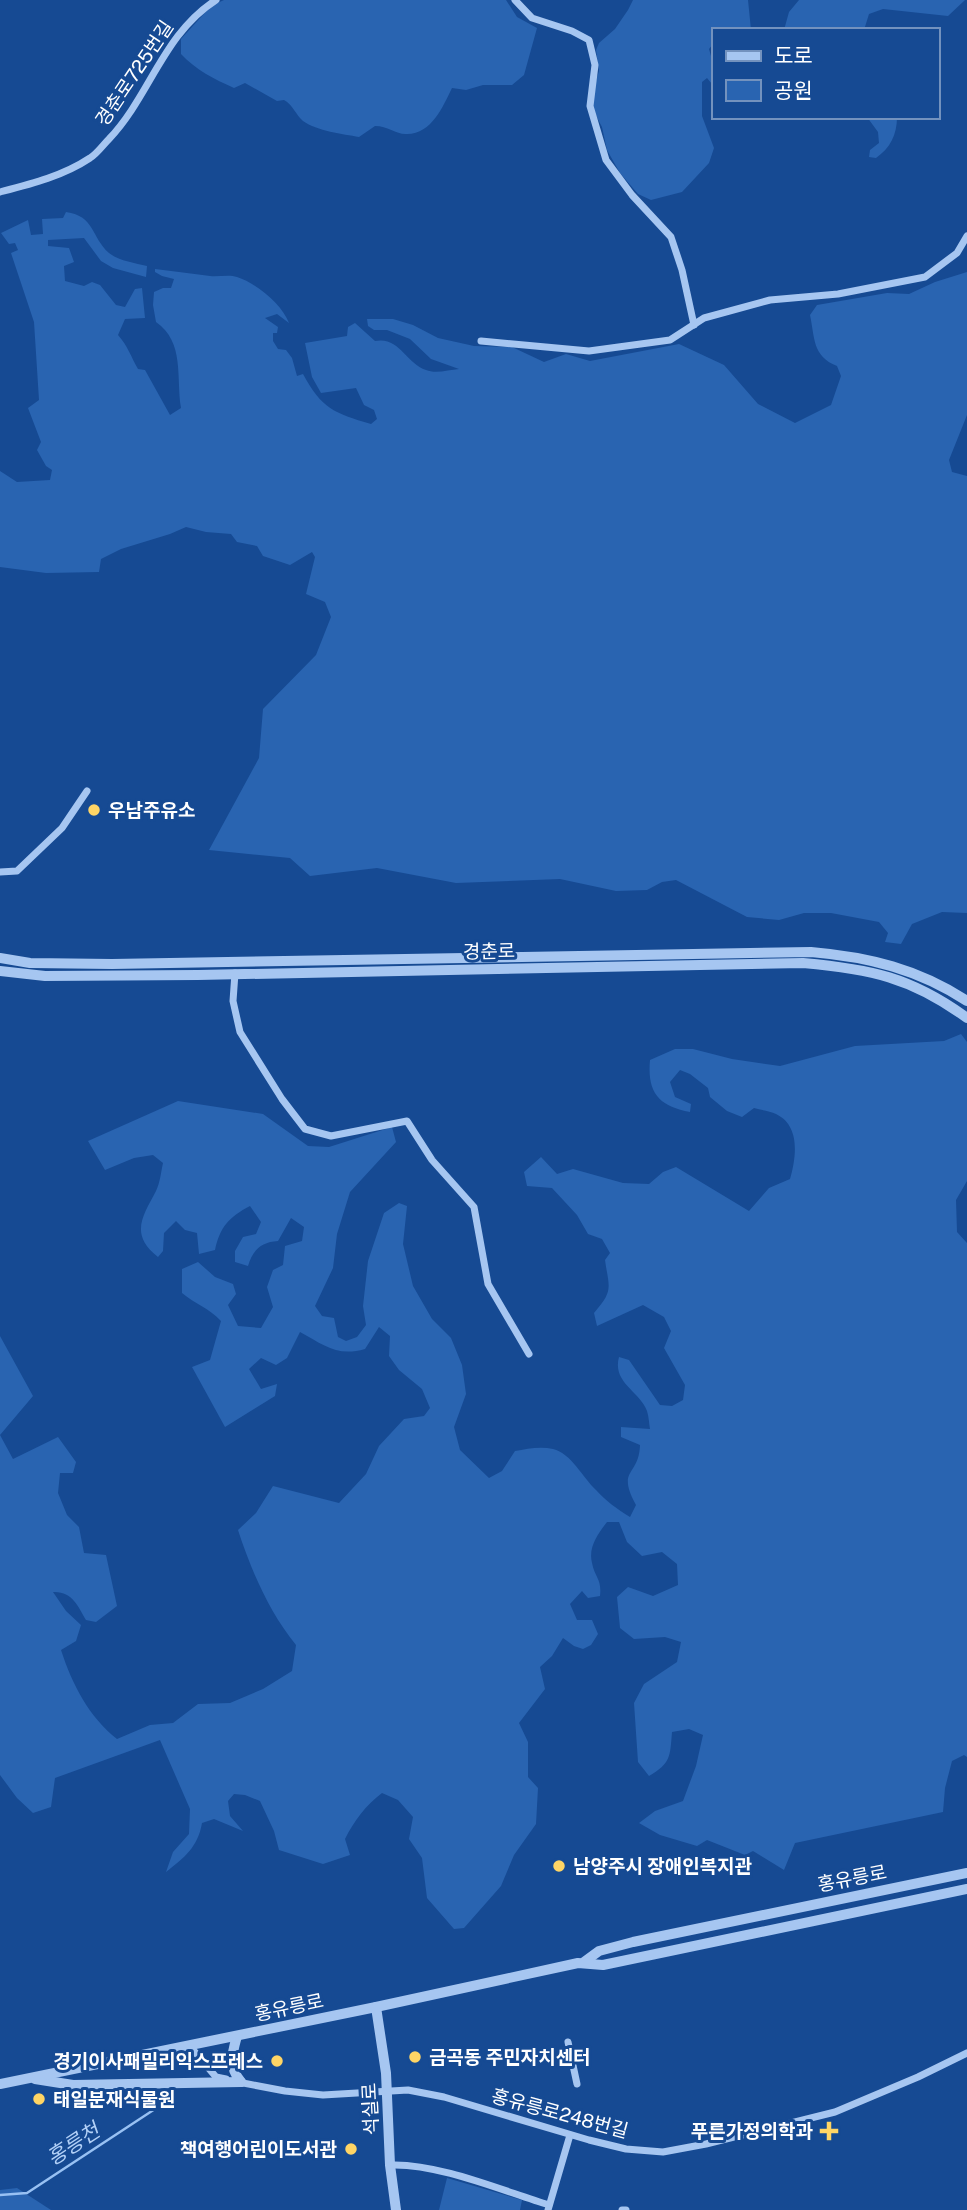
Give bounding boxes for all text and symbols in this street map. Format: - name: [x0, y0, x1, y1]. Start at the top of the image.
- street label: 경춘로725번길: [91, 16, 177, 130]
- legend: [712, 28, 939, 119]
- text: 도로: [774, 43, 813, 68]
- text: 공원: [774, 78, 813, 103]
- place label: 우남주유소: [108, 799, 195, 821]
- marker: 우남주유소: [86, 802, 102, 818]
- street label: 경춘로: [463, 940, 515, 962]
- place label: 남양주시 장애인복지관: [573, 1855, 753, 1877]
- marker: 남양주시 장애인복지관: [551, 1858, 567, 1874]
- street label: 홍유릉로: [816, 1861, 888, 1895]
- street label: 홍유릉로: [253, 1989, 325, 2025]
- place label: 금곡동 주민자치센터: [429, 2046, 591, 2068]
- marker: 금곡동 주민자치센터: [407, 2049, 423, 2065]
- place label: 경기이사패밀리익스프레스: [53, 2050, 263, 2072]
- marker: 경기이사패밀리익스프레스: [269, 2053, 285, 2069]
- street label: 석실로: [358, 2082, 382, 2136]
- street label: 홍유릉로248번길: [489, 2084, 631, 2142]
- place label: 태일분재식물원: [53, 2088, 175, 2110]
- marker: 태일분재식물원: [31, 2091, 47, 2107]
- water label: 홍릉천: [42, 2116, 106, 2170]
- place label: 푸른가정의학과: [691, 2120, 814, 2142]
- marker: 푸른가정의학과: [819, 2121, 839, 2141]
- place label: 책여행어린이도서관: [180, 2138, 338, 2160]
- marker: 책여행어린이도서관: [343, 2141, 359, 2157]

